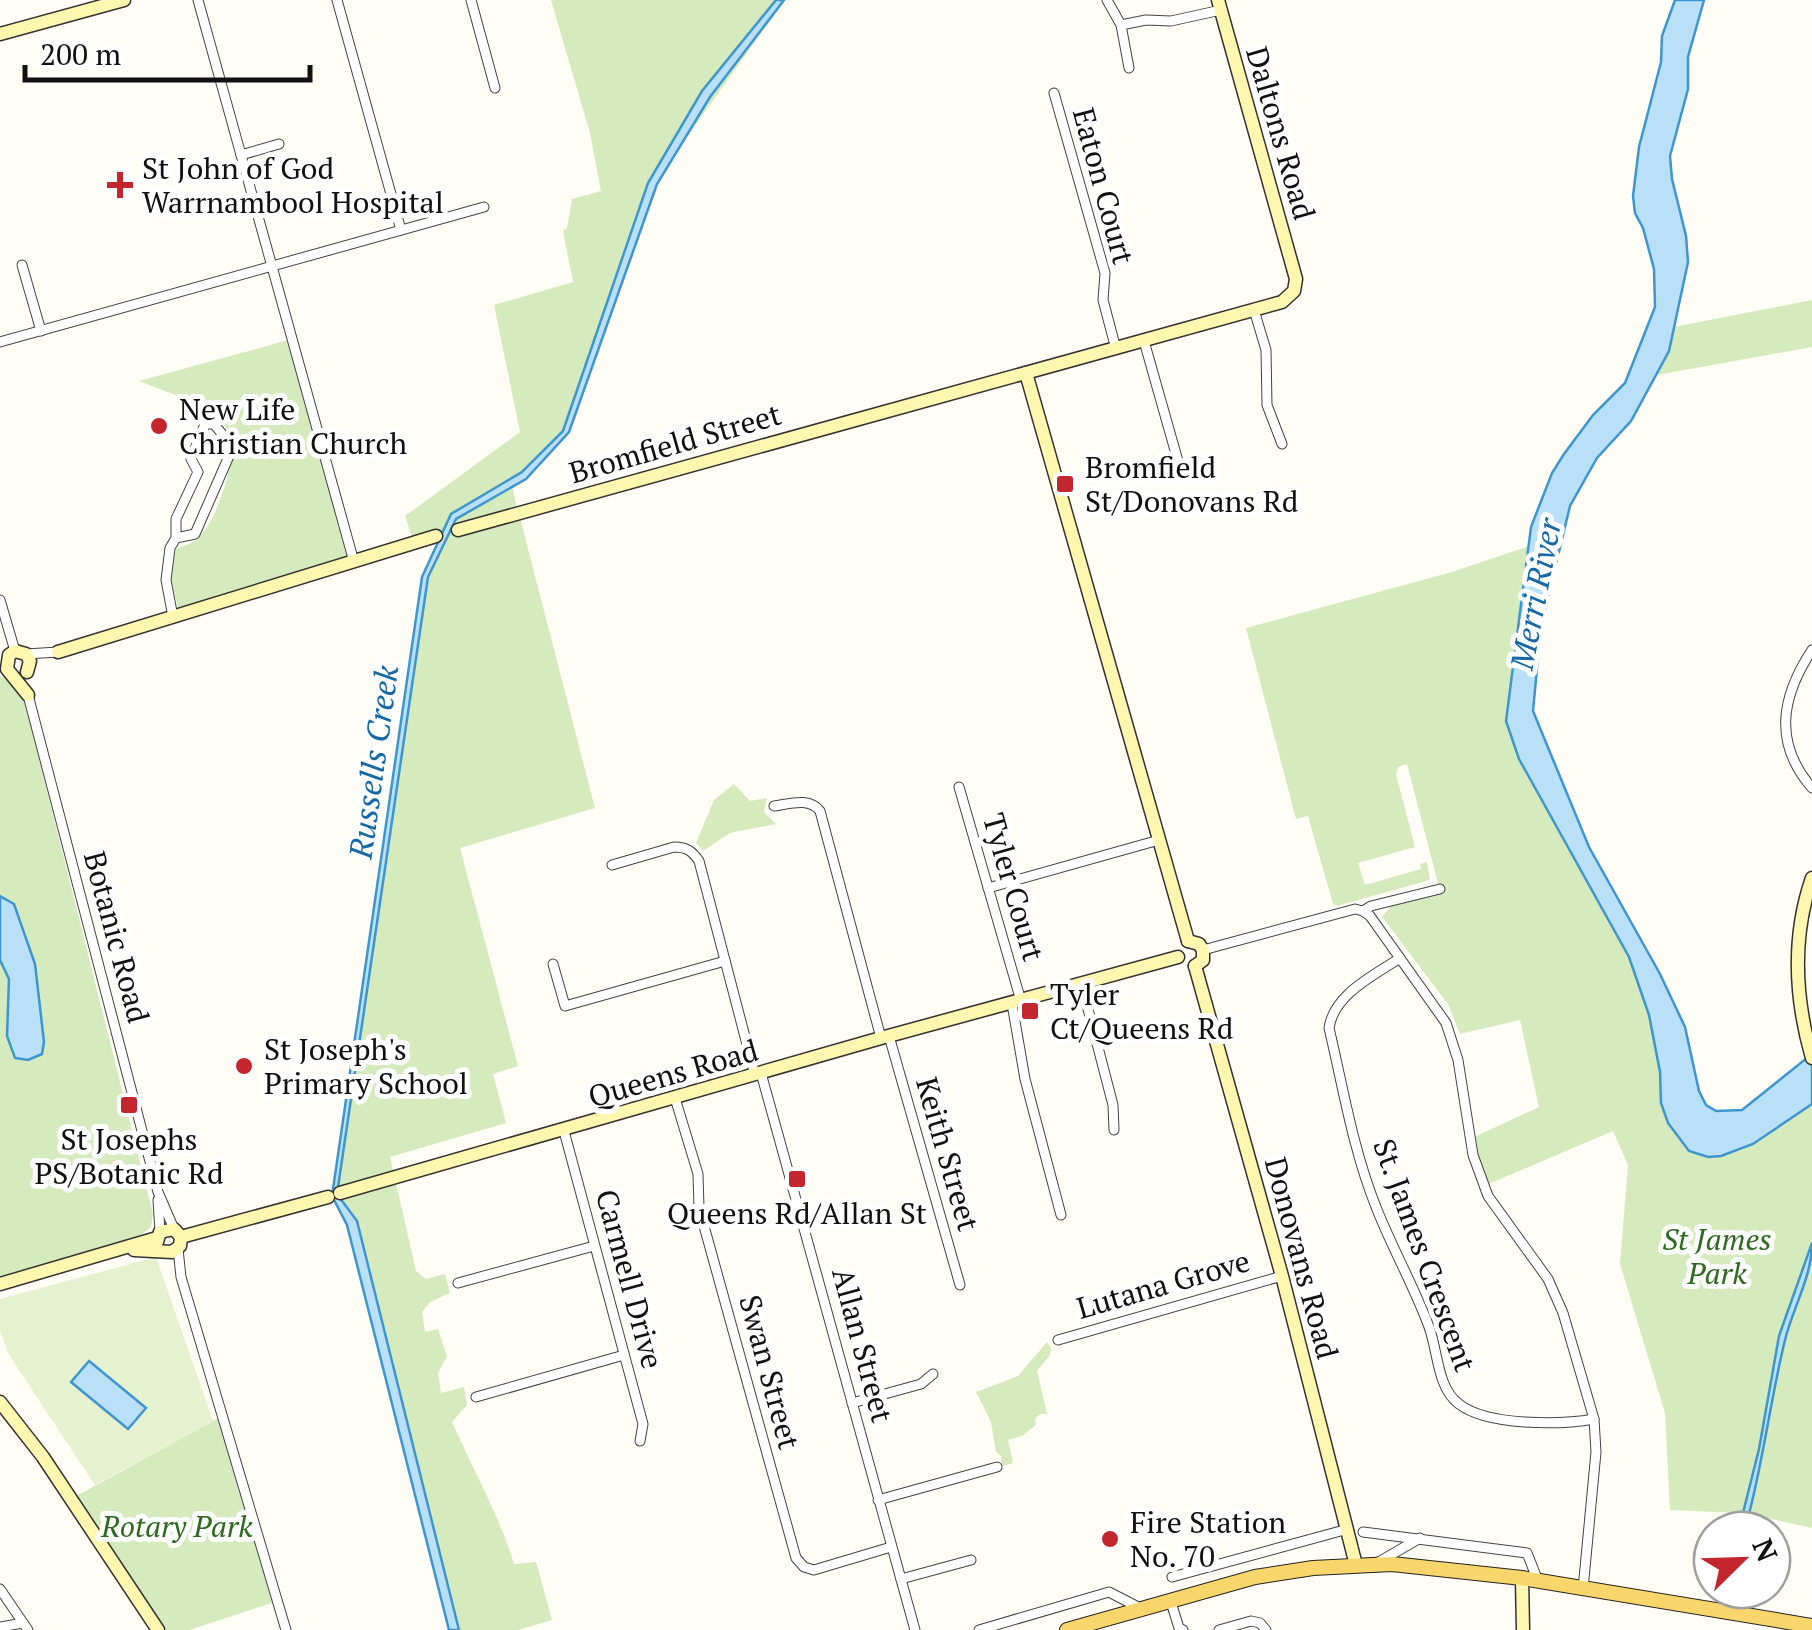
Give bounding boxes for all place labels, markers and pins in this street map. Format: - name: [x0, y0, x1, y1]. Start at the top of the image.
- place label: St John of God Warrnambool Hospital: [142, 148, 444, 222]
- marker: St John of God Warrnambool Hospital: [107, 172, 133, 198]
- place label: New Life Christian Church: [179, 389, 408, 463]
- marker: New Life Christian Church: [148, 415, 170, 437]
- place label: Bromfield St/Donovans Rd: [1085, 447, 1298, 521]
- marker: Bromfield St/Donovans Rd: [1054, 473, 1076, 495]
- place label: Tyler Ct/Queens Rd: [1050, 974, 1233, 1048]
- marker: Tyler Ct/Queens Rd: [1019, 1000, 1041, 1022]
- place label: St Joseph's Primary School: [264, 1029, 468, 1103]
- marker: St Joseph's Primary School: [233, 1055, 255, 1077]
- marker: St Josephs PS/Botanic Rd: [118, 1094, 140, 1116]
- place label: St Josephs PS/Botanic Rd: [34, 1119, 224, 1193]
- marker: Queens Rd/Allan St: [786, 1168, 808, 1190]
- place label: Queens Rd/Allan St: [667, 1193, 927, 1233]
- place label: Fire Station No. 70: [1130, 1502, 1286, 1576]
- marker: Fire Station No. 70: [1099, 1528, 1121, 1550]

